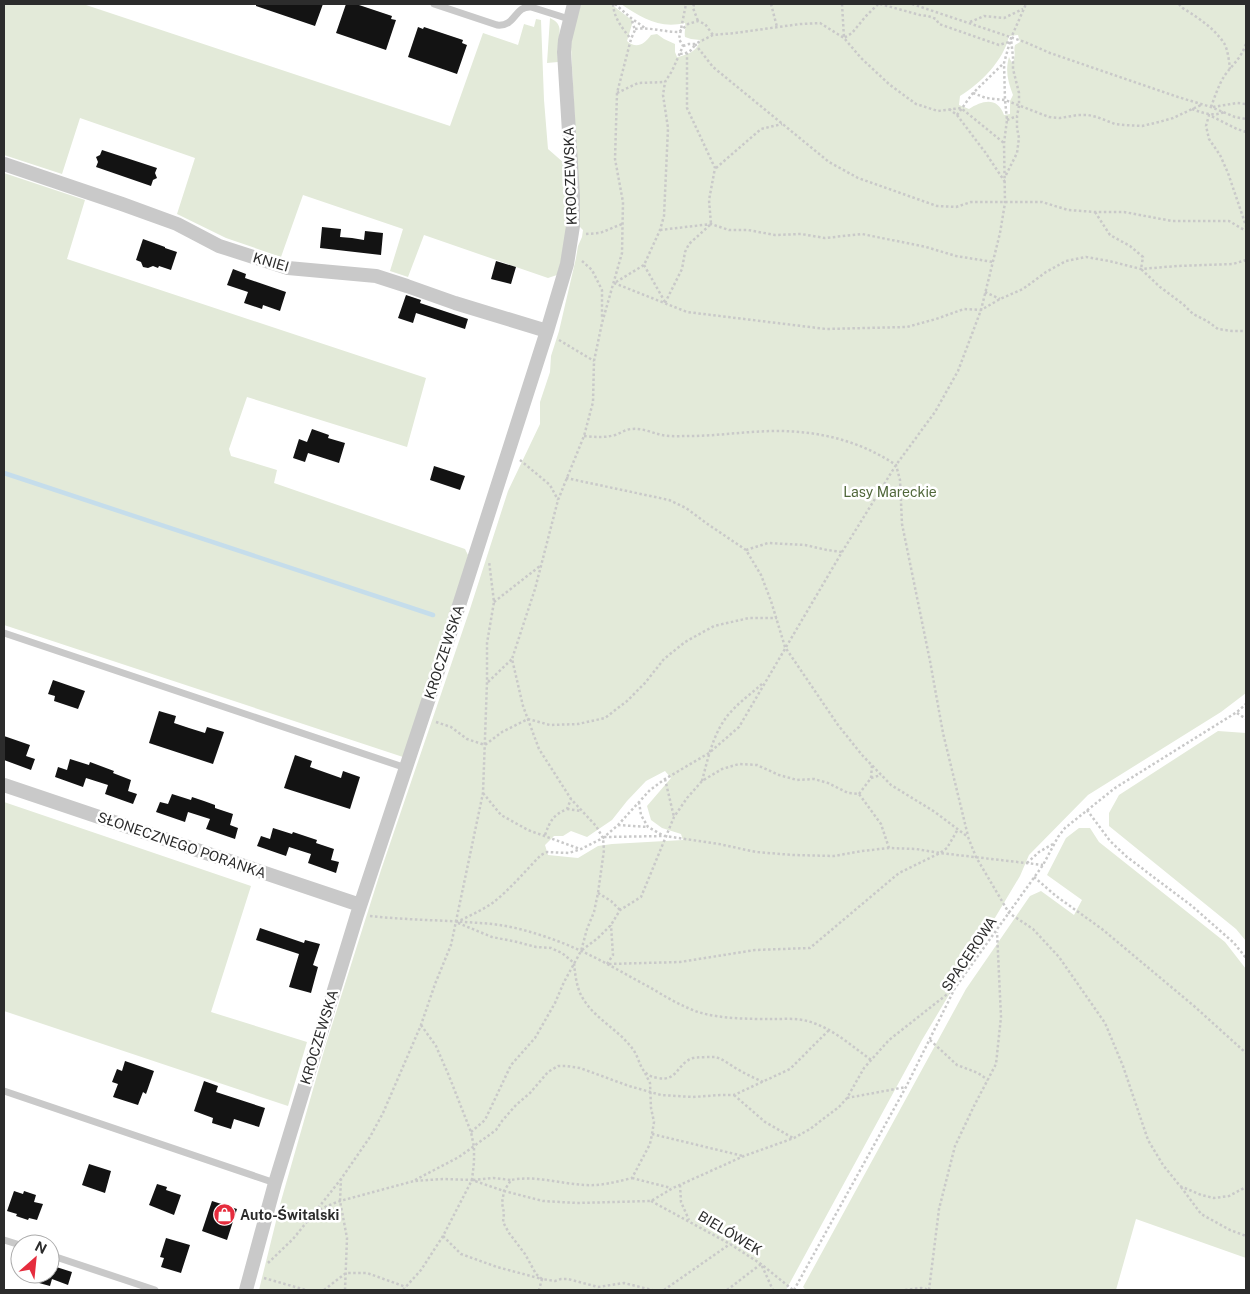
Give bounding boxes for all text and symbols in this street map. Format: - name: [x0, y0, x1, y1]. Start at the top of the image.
- street label: KROCZEWSKA: [560, 126, 580, 225]
- street label: KNIEI: [251, 249, 291, 275]
- park label: Lasy Mareckie: [843, 484, 937, 500]
- street label: KROCZEWSKA: [421, 603, 467, 701]
- street label: SŁONECZNEGO PORANKA: [96, 809, 268, 881]
- street label: SPACEROWA: [938, 914, 1000, 994]
- street label: KROCZEWSKA: [297, 988, 341, 1086]
- shop icon: Auto-Świtalski: [212, 1203, 236, 1227]
- place label: Auto-Świtalski: [240, 1205, 339, 1223]
- street label: BIELÓWEK: [695, 1206, 766, 1259]
- north arrow: [10, 1234, 60, 1284]
- text: N: [32, 1238, 49, 1257]

